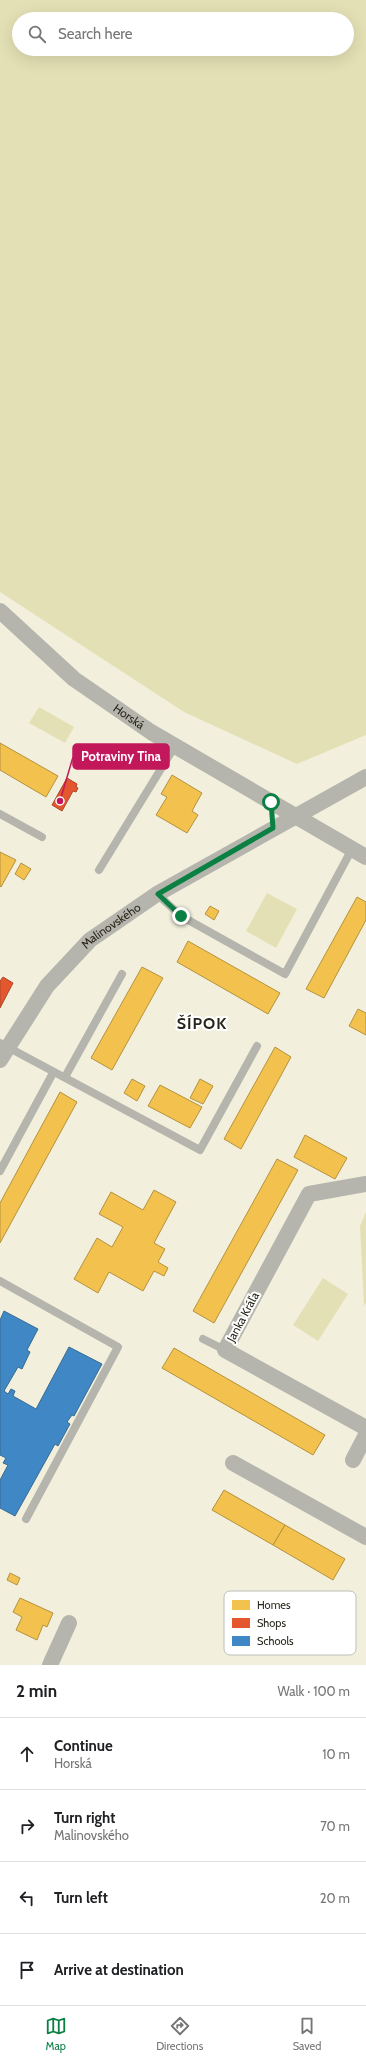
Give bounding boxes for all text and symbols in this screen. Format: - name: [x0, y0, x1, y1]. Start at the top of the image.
- search box: [12, 12, 354, 56]
- icon: search: [26, 23, 48, 45]
- text: Search here: [58, 25, 133, 43]
- street label: Horská: [110, 700, 148, 732]
- callout: Potraviny Tina: [73, 744, 169, 769]
- text: Potraviny Tina: [81, 748, 162, 764]
- route start: [262, 793, 280, 811]
- street label: Malinovského: [78, 899, 144, 952]
- route end: [172, 907, 190, 925]
- district label: ŠÍPOK: [177, 1014, 227, 1033]
- street label: Janka Kráľa: [223, 1289, 262, 1345]
- legend: [224, 1591, 356, 1655]
- text: Homes: [257, 1598, 291, 1612]
- text: Shops: [257, 1616, 286, 1630]
- text: Schools: [257, 1634, 294, 1648]
- text: 2 min: [16, 1681, 57, 1701]
- text: Walk · 100 m: [277, 1683, 350, 1699]
- text: Continue: [54, 1737, 113, 1755]
- icon: ahead: [16, 1743, 38, 1765]
- text: 10 m: [322, 1746, 350, 1762]
- text: Horská: [54, 1755, 92, 1771]
- text: Turn right: [54, 1809, 115, 1827]
- icon: right: [16, 1815, 38, 1837]
- text: 70 m: [320, 1818, 350, 1834]
- text: Malinovského: [54, 1827, 129, 1843]
- icon: left: [16, 1887, 38, 1909]
- text: Turn left: [54, 1889, 108, 1907]
- text: 20 m: [320, 1890, 350, 1906]
- icon: arrive: [16, 1959, 38, 1981]
- text: Arrive at destination: [54, 1961, 184, 1979]
- tab: Map: [45, 2015, 67, 2053]
- tab: Directions: [156, 2015, 203, 2053]
- tab: Saved: [293, 2015, 321, 2053]

